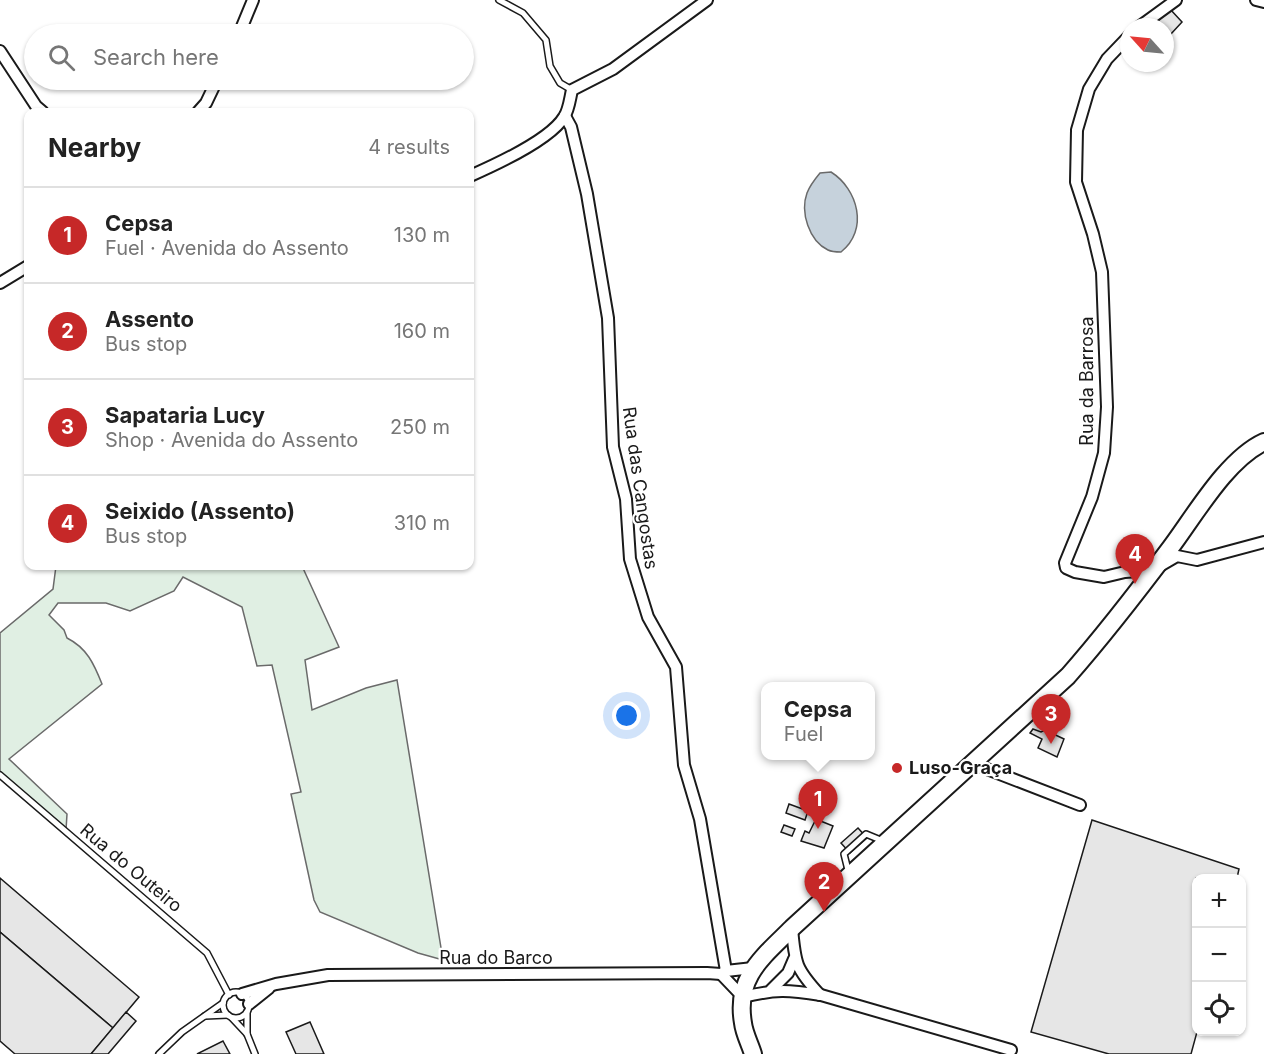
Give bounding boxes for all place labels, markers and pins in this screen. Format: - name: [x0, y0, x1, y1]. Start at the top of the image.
- pin: 4: [1116, 534, 1154, 584]
- pin: 3: [1032, 694, 1070, 744]
- place label: Luso-Graça: [909, 757, 1012, 778]
- marker: Luso-Graça: [890, 761, 904, 775]
- pin: 1: [798, 780, 838, 829]
- pin: 2: [804, 862, 844, 912]

